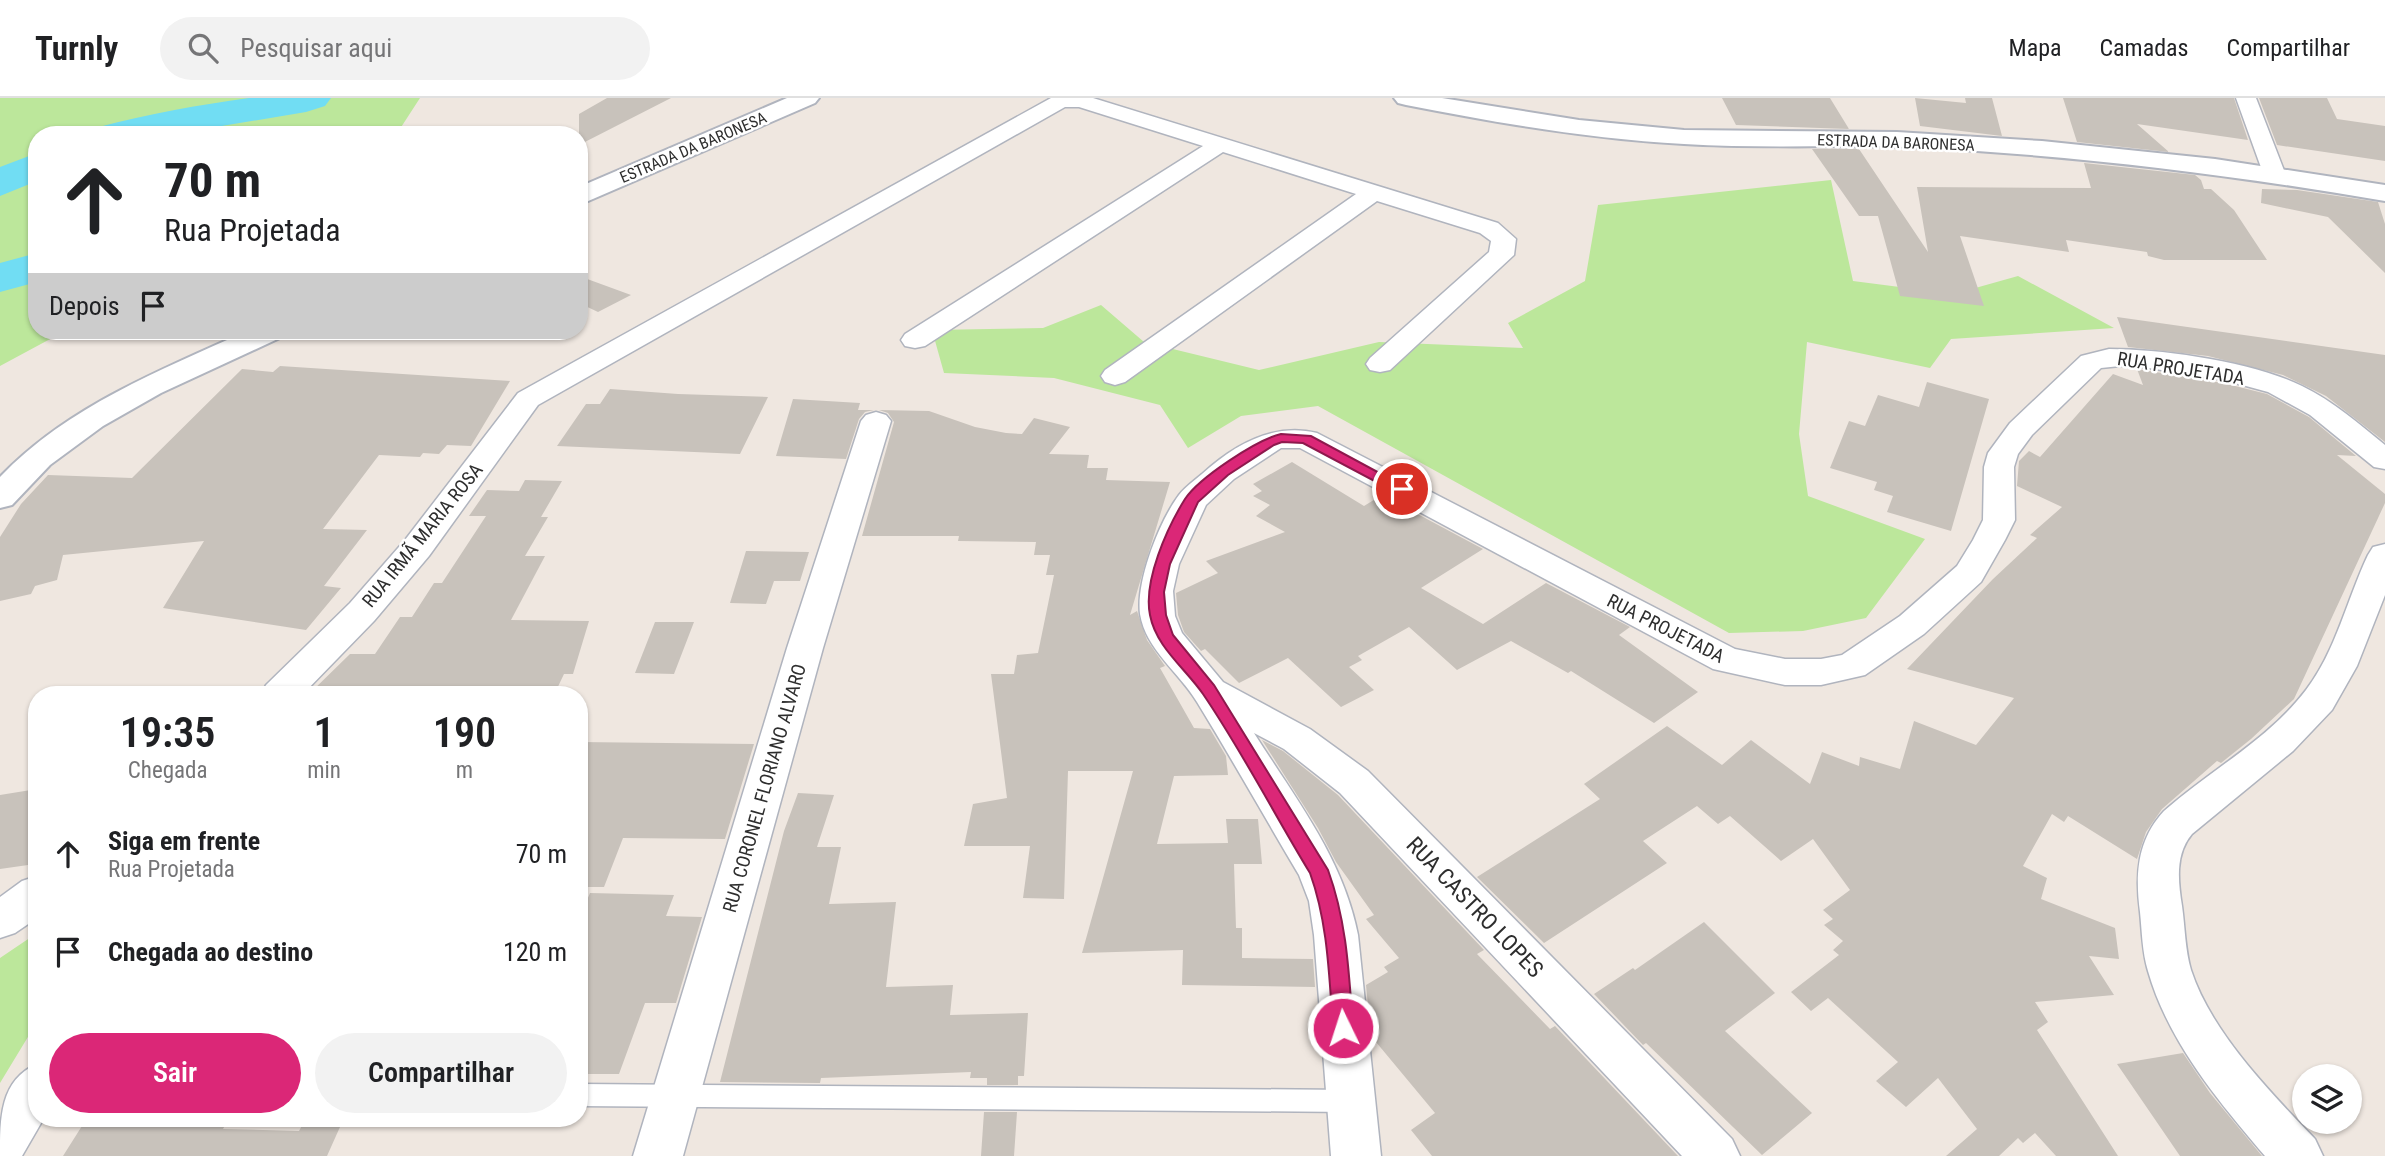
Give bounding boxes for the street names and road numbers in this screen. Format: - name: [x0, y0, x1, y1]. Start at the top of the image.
- street label: ESTRADA DA BARONESA: [617, 108, 769, 187]
- street label: ESTRADA DA BARONESA: [1817, 130, 1975, 155]
- street label: RUA PROJETADA: [2116, 347, 2246, 390]
- street label: RUA IRMÃ MARIA ROSA: [357, 459, 488, 612]
- street label: RUA PROJETADA: [1603, 589, 1728, 668]
- street label: RUA CORONEL FLORIANO ALVARO: [718, 661, 811, 915]
- street label: RUA CASTRO LOPES: [1401, 831, 1549, 983]

